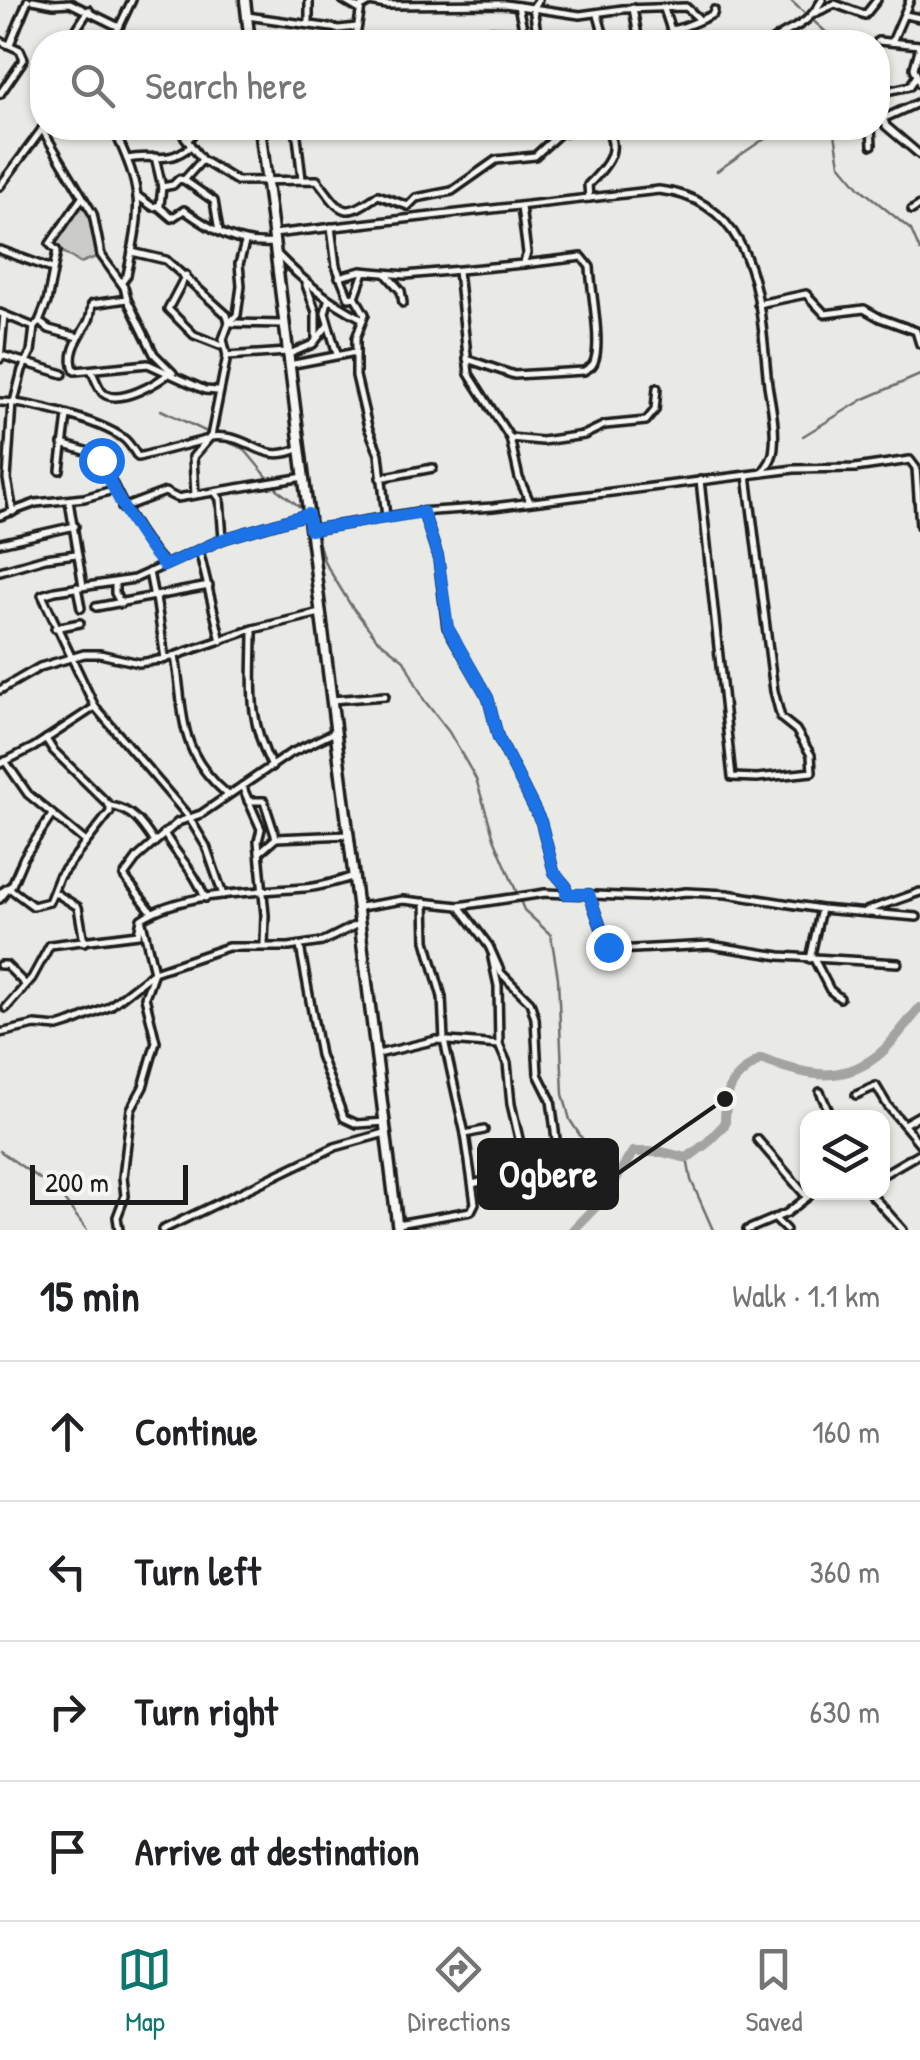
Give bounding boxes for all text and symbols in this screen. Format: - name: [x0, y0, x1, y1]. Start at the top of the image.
- search box: [30, 30, 890, 140]
- icon: search: [65, 58, 120, 113]
- text: Search here: [145, 59, 307, 111]
- route start: [79, 438, 125, 484]
- route end: [586, 925, 632, 971]
- map controls: [800, 1110, 890, 1200]
- button: layers: [800, 1110, 890, 1200]
- callout: Ogbere: [479, 1140, 617, 1208]
- text: Ogbere: [499, 1147, 597, 1200]
- scale bar: [30, 1160, 188, 1204]
- text: 200 m: [45, 1163, 109, 1201]
- text: 15 min: [40, 1267, 140, 1324]
- text: Walk · 1.1 km: [732, 1274, 880, 1317]
- icon: ahead: [40, 1404, 95, 1459]
- text: Continue: [135, 1405, 257, 1457]
- text: 160 m: [812, 1410, 880, 1453]
- icon: left: [40, 1544, 95, 1599]
- text: Turn left: [135, 1545, 260, 1597]
- text: 360 m: [809, 1550, 880, 1593]
- icon: right: [40, 1684, 95, 1739]
- text: Turn right: [135, 1685, 278, 1737]
- text: 630 m: [809, 1690, 880, 1733]
- icon: arrive: [40, 1824, 95, 1879]
- text: Arrive at destination: [135, 1825, 419, 1877]
- tab: Map: [117, 1942, 172, 2040]
- tab: Directions: [407, 1942, 510, 2040]
- tab: Saved: [745, 1942, 803, 2040]

